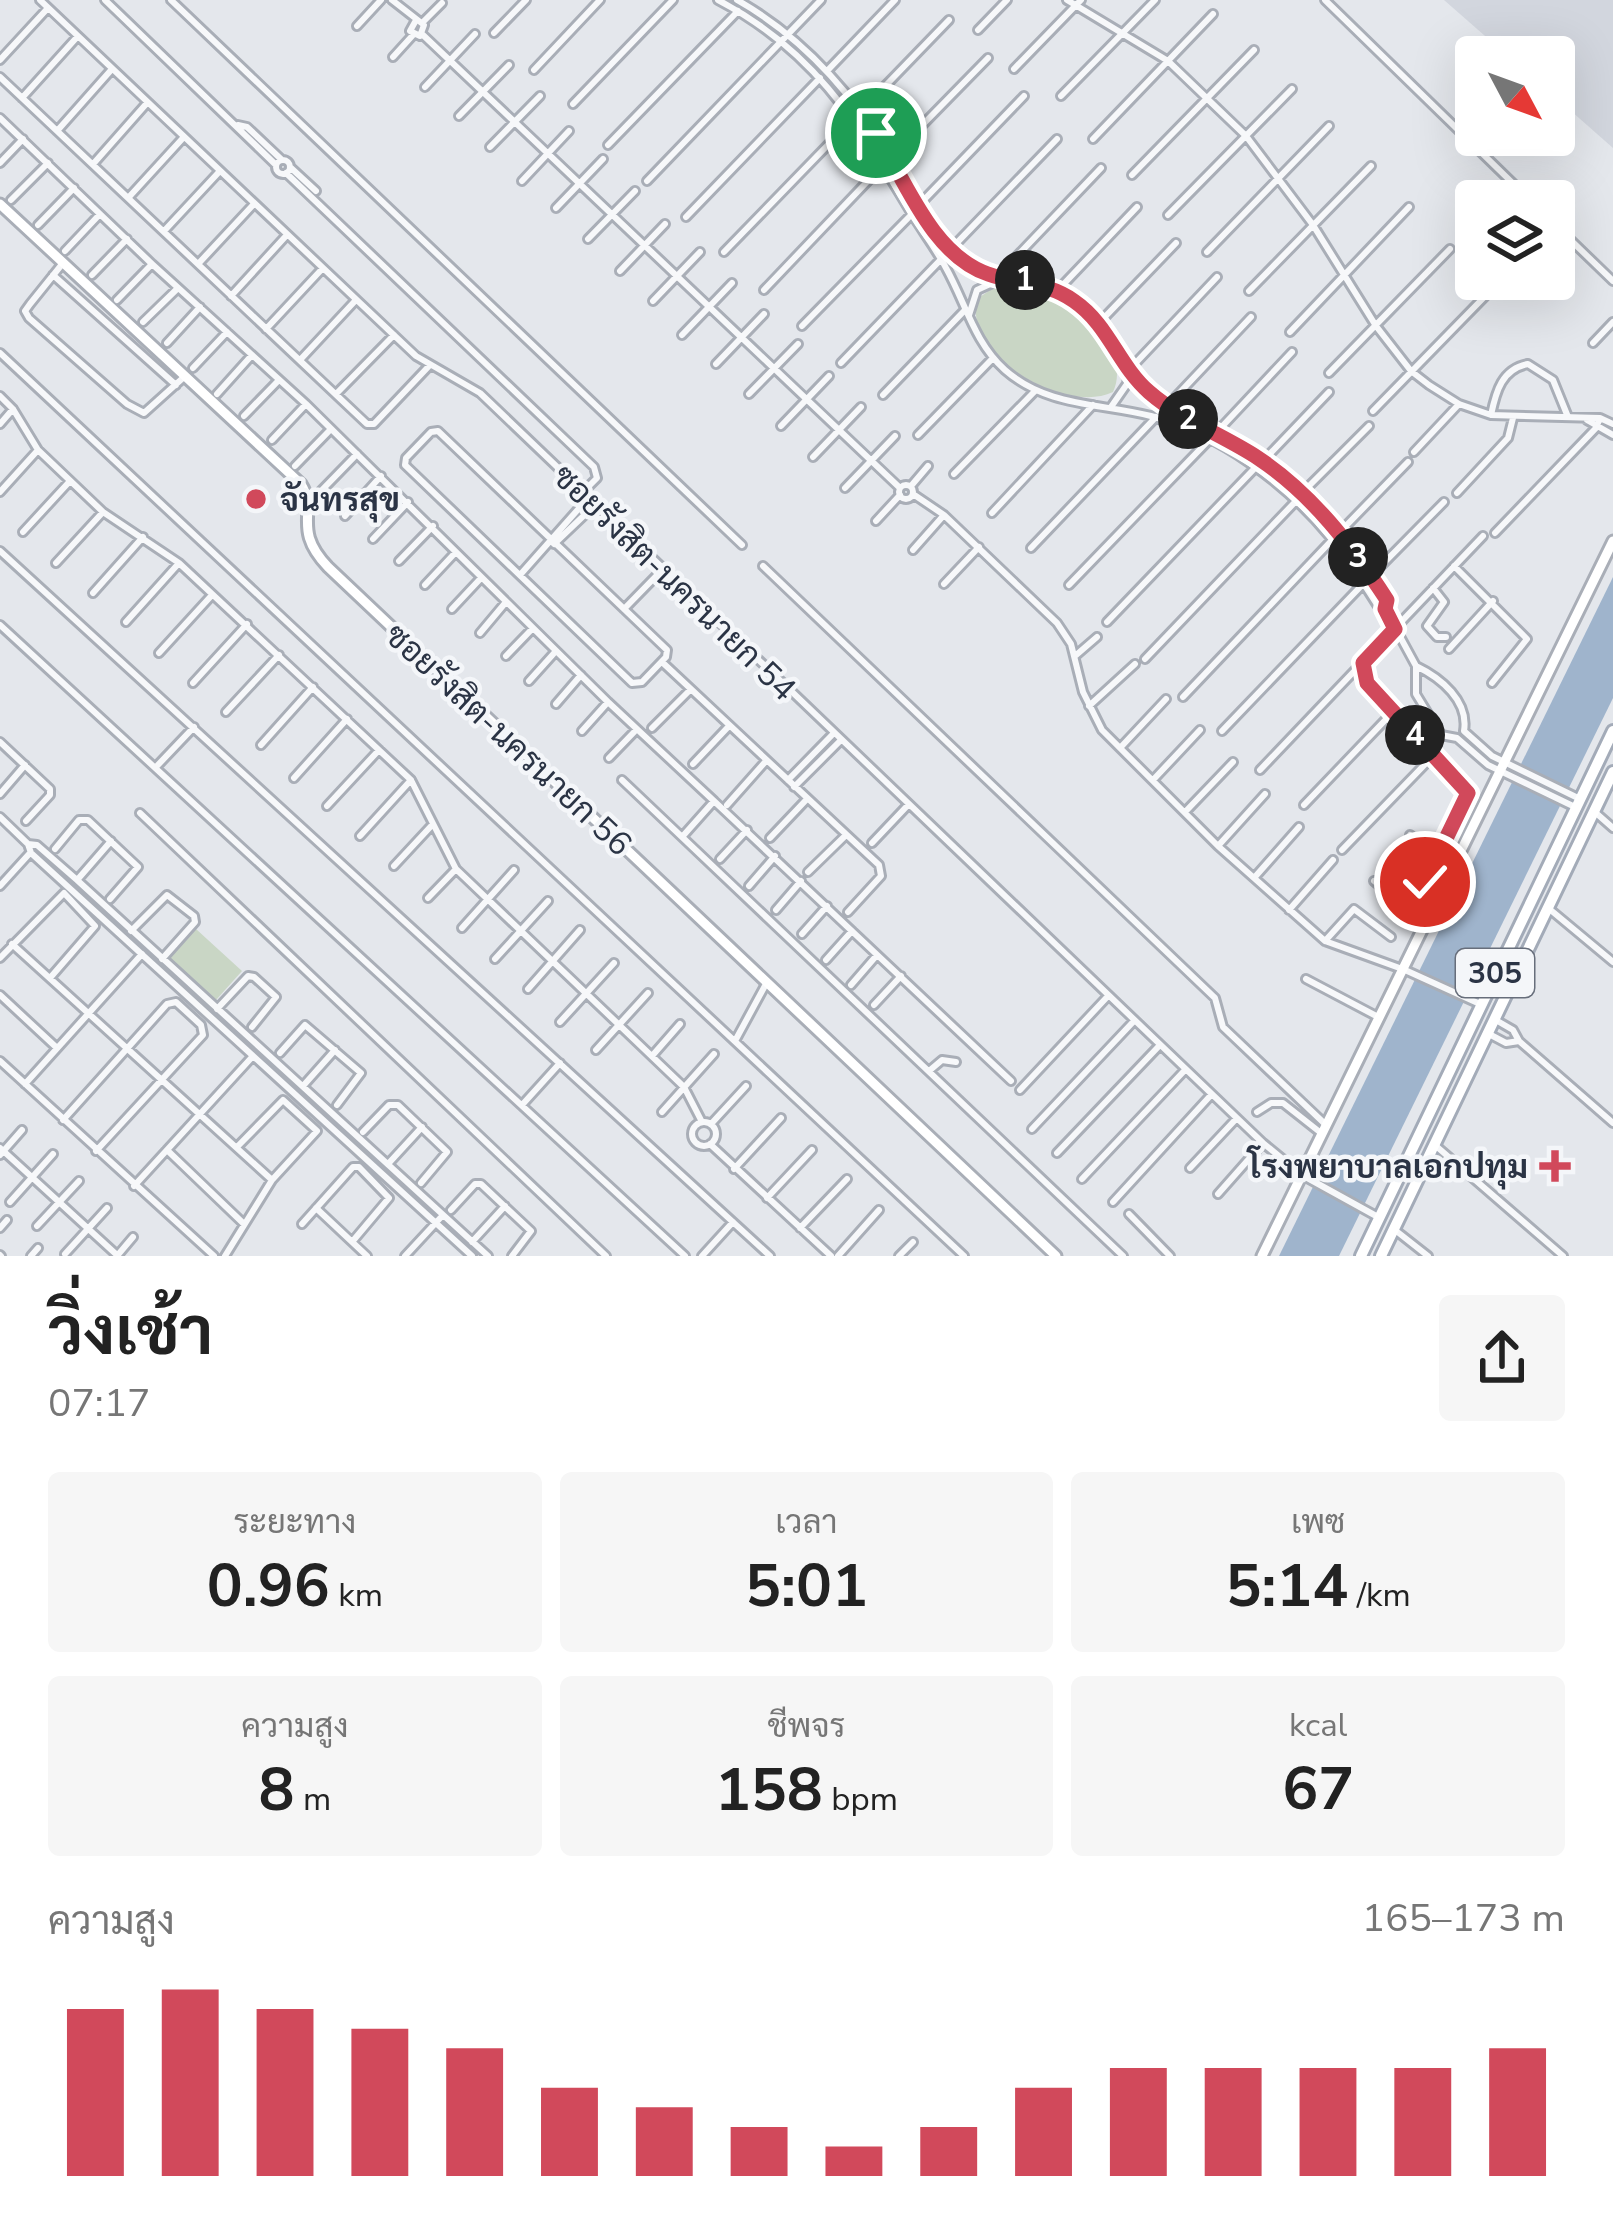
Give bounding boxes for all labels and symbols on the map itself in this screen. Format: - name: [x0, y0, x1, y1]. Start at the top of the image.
- north arrow: [1455, 36, 1575, 156]
- pin: [825, 82, 927, 184]
- pin: 1: [995, 250, 1055, 310]
- pin: 2: [1158, 389, 1218, 449]
- street label: ซอยรังสิต-นครนายก 54: [542, 455, 806, 711]
- place label: จันทรสุข: [280, 478, 400, 523]
- marker: จันทรสุข: [243, 486, 269, 512]
- pin: 3: [1328, 527, 1388, 587]
- street label: ซอยรังสิต-นครนายก 56: [375, 614, 641, 867]
- pin: 4: [1385, 705, 1445, 765]
- pin: [1374, 831, 1476, 933]
- road number: 305: [1456, 949, 1534, 997]
- place label: โรงพยาบาลเอกปทุม: [1246, 1145, 1528, 1190]
- marker: โรงพยาบาลเอกปทุม: [1539, 1150, 1571, 1182]

